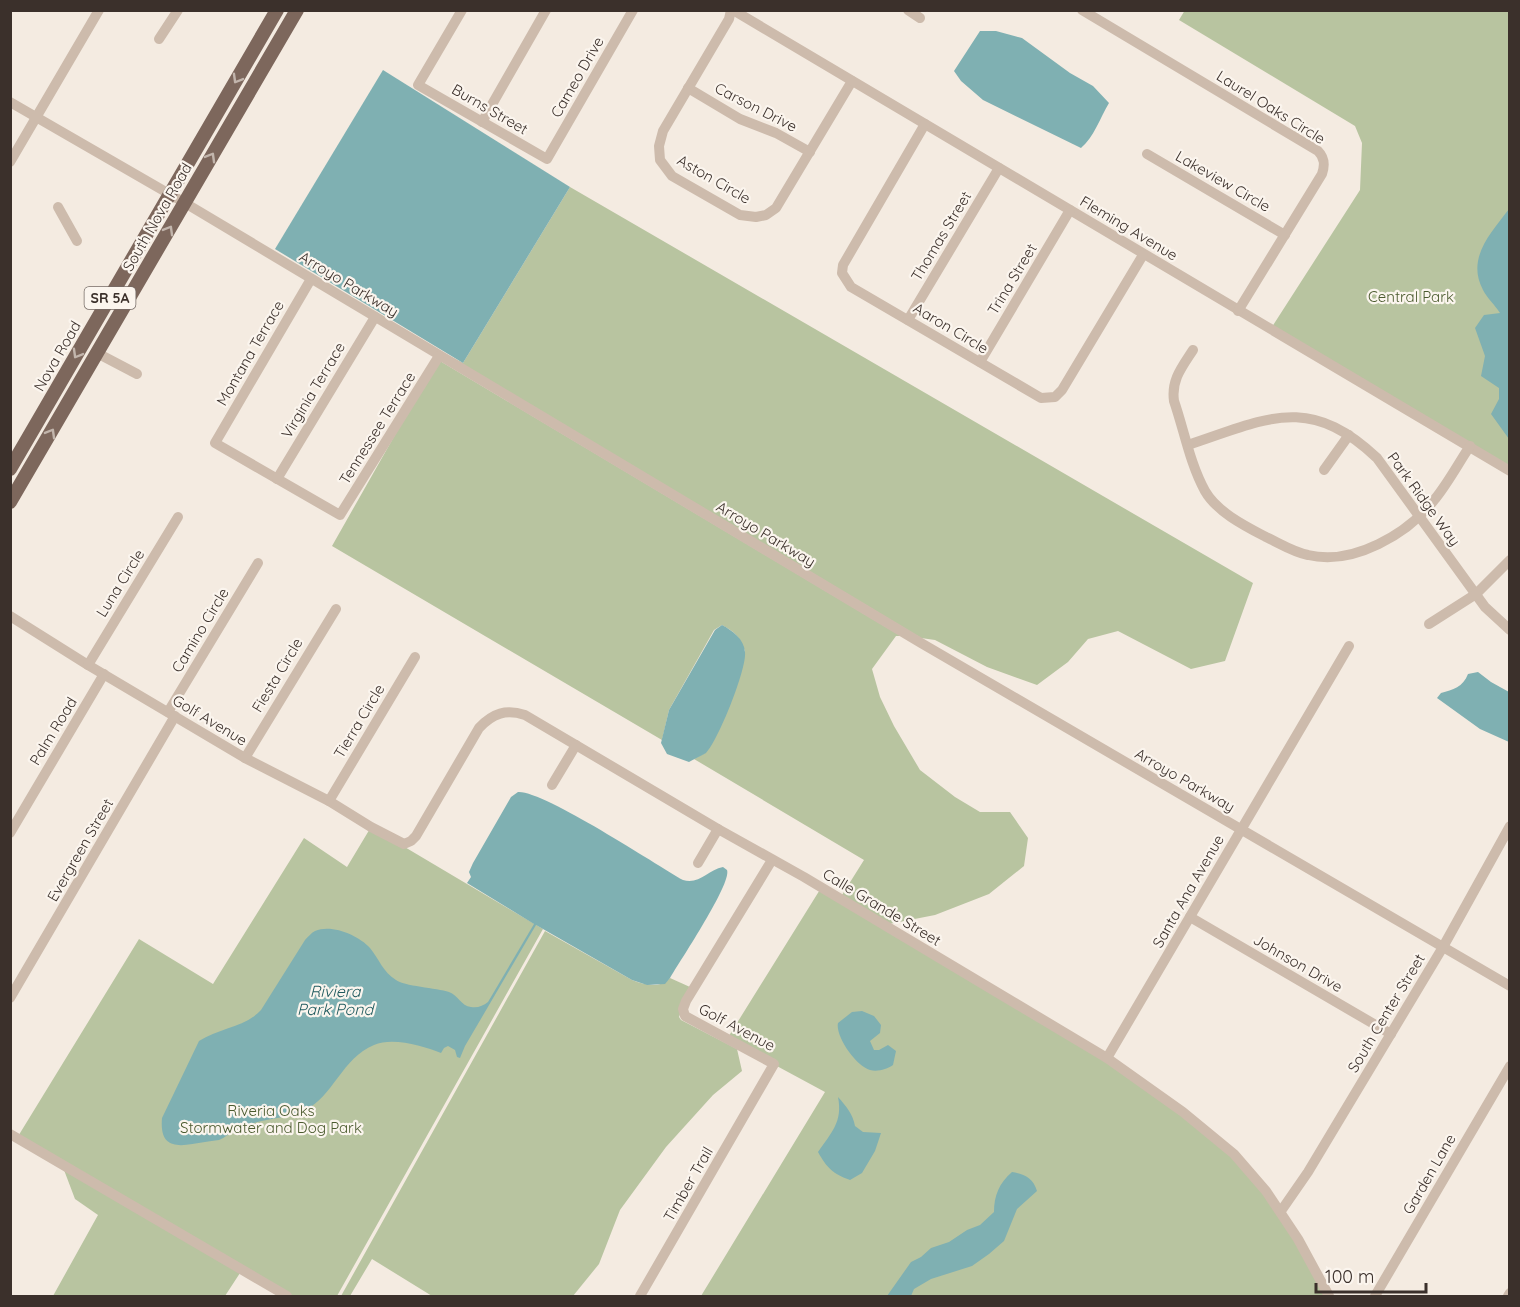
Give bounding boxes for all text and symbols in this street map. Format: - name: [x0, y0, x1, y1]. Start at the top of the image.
- street label: Cameo Drive: [546, 33, 608, 121]
- street label: Laurel Oaks Circle: [1213, 66, 1329, 148]
- one-way arrow: [233, 73, 244, 83]
- street label: Carson Drive: [712, 78, 800, 136]
- street label: Burns Street: [448, 80, 532, 138]
- street label: Lakeview Circle: [1172, 146, 1274, 216]
- street label: Aston Circle: [674, 150, 754, 208]
- one-way arrow: [204, 153, 216, 163]
- street label: South Nova Road: [118, 159, 196, 275]
- street label: Thomas Street: [907, 188, 975, 284]
- street label: Fleming Avenue: [1077, 191, 1181, 265]
- one-way arrow: [162, 226, 173, 236]
- street label: Trina Street: [983, 240, 1041, 318]
- street label: Arroyo Parkway: [296, 247, 402, 321]
- road number: SR 5A: [84, 287, 136, 309]
- park label: Central Park: [1368, 287, 1454, 306]
- street label: Montana Terrace: [212, 297, 288, 409]
- street label: Aaron Circle: [910, 298, 992, 358]
- street label: Nova Road: [29, 317, 85, 395]
- street label: Virginia Terrace: [277, 338, 349, 442]
- one-way arrow: [73, 348, 85, 358]
- street label: Tennessee Terrace: [335, 368, 419, 488]
- one-way arrow: [43, 429, 55, 439]
- street label: Park Ridge Way: [1383, 448, 1465, 550]
- street label: Arroyo Parkway: [713, 497, 819, 571]
- street label: Luna Circle: [92, 546, 148, 620]
- street label: Camino Circle: [167, 584, 233, 676]
- street label: Fiesta Circle: [247, 634, 307, 716]
- street label: Tierra Circle: [329, 680, 389, 762]
- street label: Golf Avenue: [169, 690, 251, 750]
- street label: Palm Road: [25, 693, 81, 769]
- street label: Arroyo Parkway: [1132, 744, 1238, 816]
- street label: Evergreen Street: [43, 795, 117, 905]
- street label: Santa Ana Avenue: [1148, 831, 1228, 951]
- street label: Calle Grande Street: [819, 864, 945, 950]
- street label: Johnson Drive: [1250, 930, 1346, 996]
- street label: South Center Street: [1343, 950, 1429, 1076]
- water label: Riviera Park Pond: [297, 981, 375, 1019]
- street label: Golf Avenue: [696, 999, 778, 1055]
- park label: Riveria Oaks Stormwater and Dog Park: [180, 1101, 362, 1137]
- street label: Garden Lane: [1398, 1130, 1460, 1218]
- street label: Timber Trail: [659, 1143, 717, 1225]
- scale bar: [1316, 1256, 1426, 1294]
- text: 100 m: [1325, 1265, 1374, 1288]

